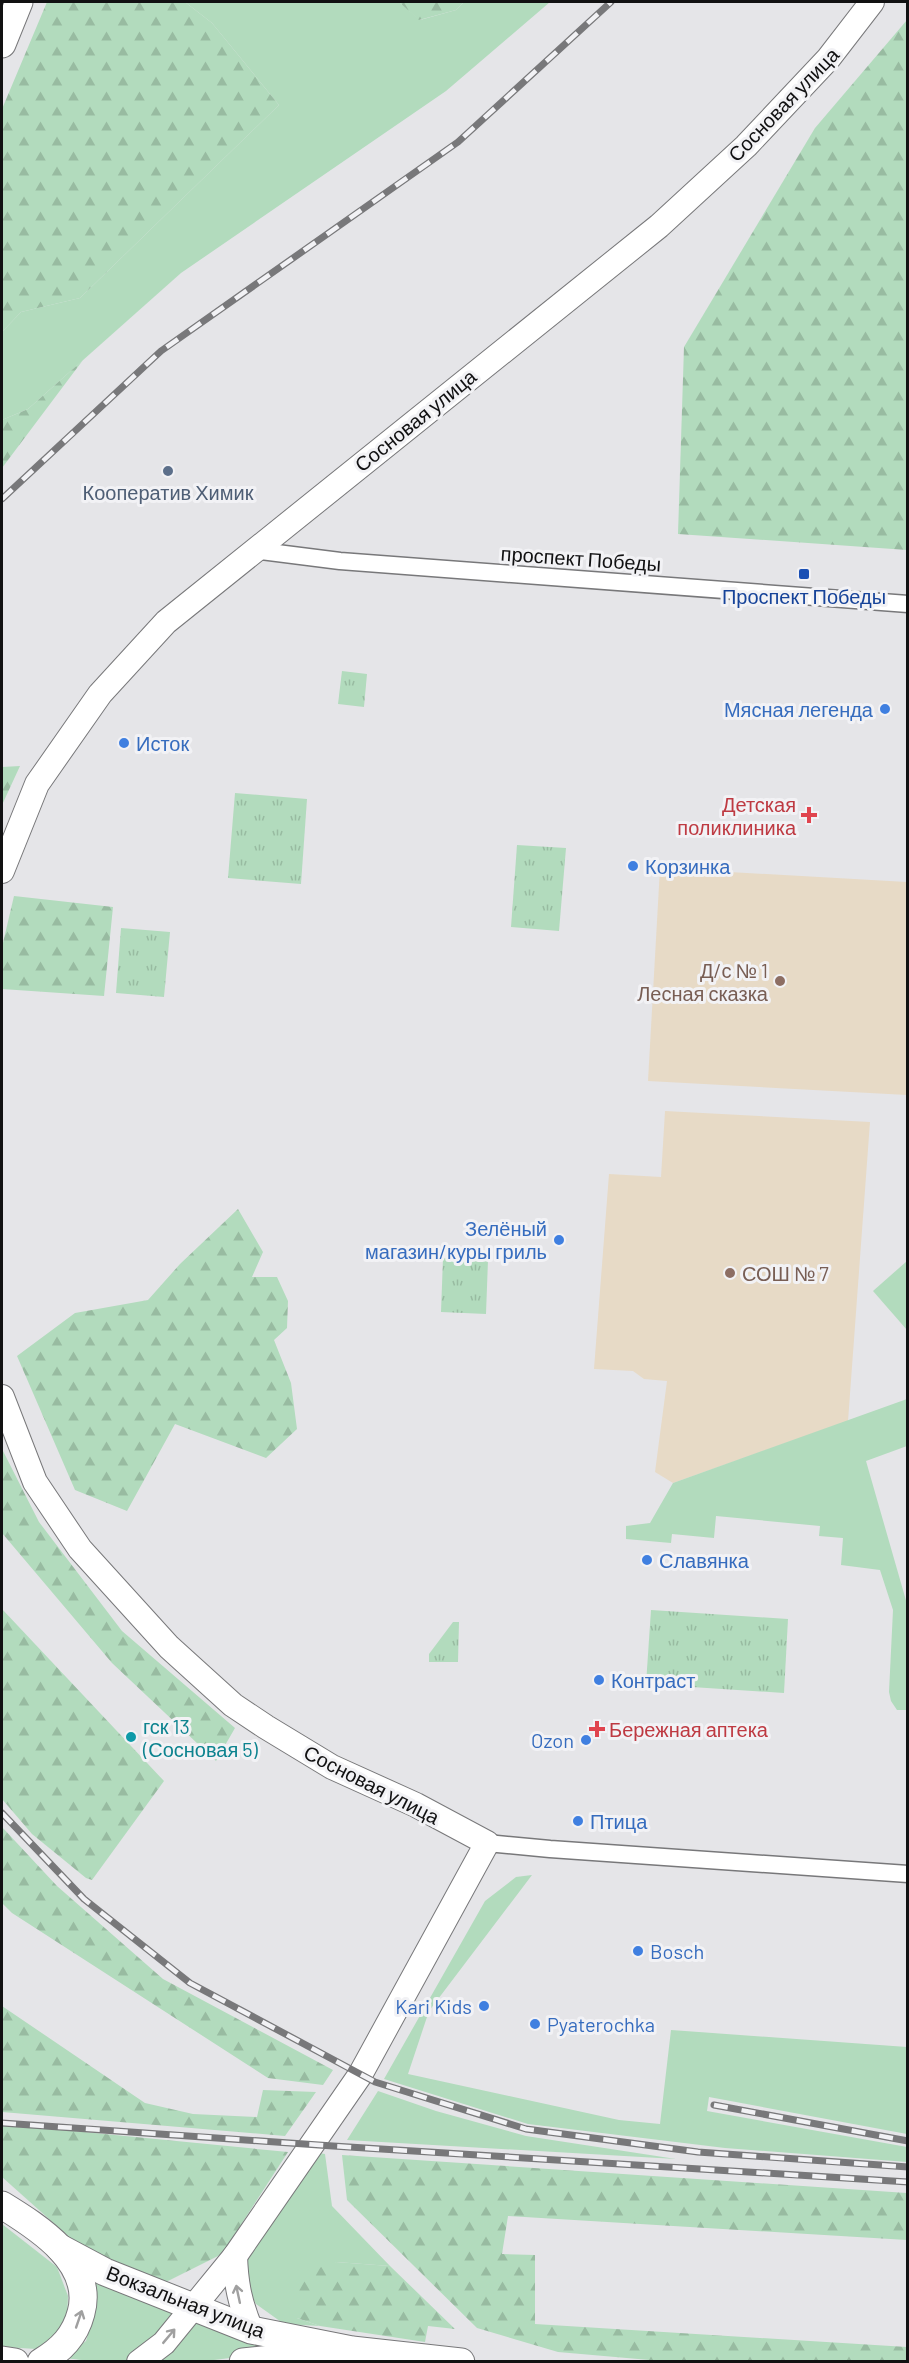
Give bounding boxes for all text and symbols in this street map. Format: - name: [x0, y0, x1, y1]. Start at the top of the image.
- street label: Сосновая улица: [723, 41, 844, 166]
- street label: Сосновая улица: [350, 363, 481, 476]
- marker: Кооператив Химик: [161, 464, 175, 478]
- place label: Кооператив Химик: [83, 480, 254, 504]
- street label: проспект Победы: [500, 540, 662, 576]
- marker: Проспект Победы: [797, 567, 811, 581]
- place label: Проспект Победы: [722, 584, 886, 608]
- place label: Мясная легенда: [724, 697, 874, 721]
- marker: Мясная легенда: [878, 702, 892, 716]
- place label: Исток: [136, 731, 189, 755]
- marker: Исток: [117, 736, 131, 750]
- place label: Детская поликлиника: [677, 792, 797, 839]
- marker: Детская поликлиника: [800, 806, 818, 824]
- place label: Корзинка: [645, 854, 731, 878]
- marker: Корзинка: [626, 859, 640, 873]
- place label: Д/с № 1 Лесная сказка: [637, 958, 769, 1005]
- marker: Д/с № 1 Лесная сказка: [773, 974, 787, 988]
- place label: Зелёный магазин/куры гриль: [365, 1216, 547, 1263]
- marker: Зелёный магазин/куры гриль: [552, 1233, 566, 1247]
- place label: СОШ № 7: [742, 1261, 829, 1285]
- marker: СОШ № 7: [723, 1266, 737, 1280]
- place label: Славянка: [659, 1548, 750, 1572]
- marker: Славянка: [640, 1553, 654, 1567]
- place label: Контраст: [611, 1668, 695, 1692]
- marker: Контраст: [592, 1673, 606, 1687]
- place label: гск 13 (Сосновая 5): [142, 1714, 259, 1761]
- place label: Бережная аптека: [609, 1717, 769, 1741]
- marker: Бережная аптека: [590, 1722, 604, 1736]
- place label: Ozon: [531, 1728, 574, 1752]
- marker: гск 13 (Сосновая 5): [124, 1730, 138, 1744]
- marker: Ozon: [579, 1733, 593, 1747]
- street label: Сосновая улица: [300, 1739, 445, 1829]
- place label: Птица: [590, 1809, 648, 1833]
- marker: Птица: [571, 1814, 585, 1828]
- place label: Bosch: [650, 1939, 704, 1963]
- marker: Bosch: [631, 1944, 645, 1958]
- place label: Kari Kids: [395, 1994, 472, 2018]
- marker: Kari Kids: [477, 1999, 491, 2013]
- place label: Pyaterochka: [547, 2012, 655, 2036]
- marker: Pyaterochka: [528, 2017, 542, 2031]
- street label: Вокзальная улица: [103, 2260, 269, 2343]
- one-way arrow: [232, 2285, 243, 2304]
- one-way arrow: [74, 2310, 85, 2329]
- one-way arrow: [162, 2328, 175, 2344]

